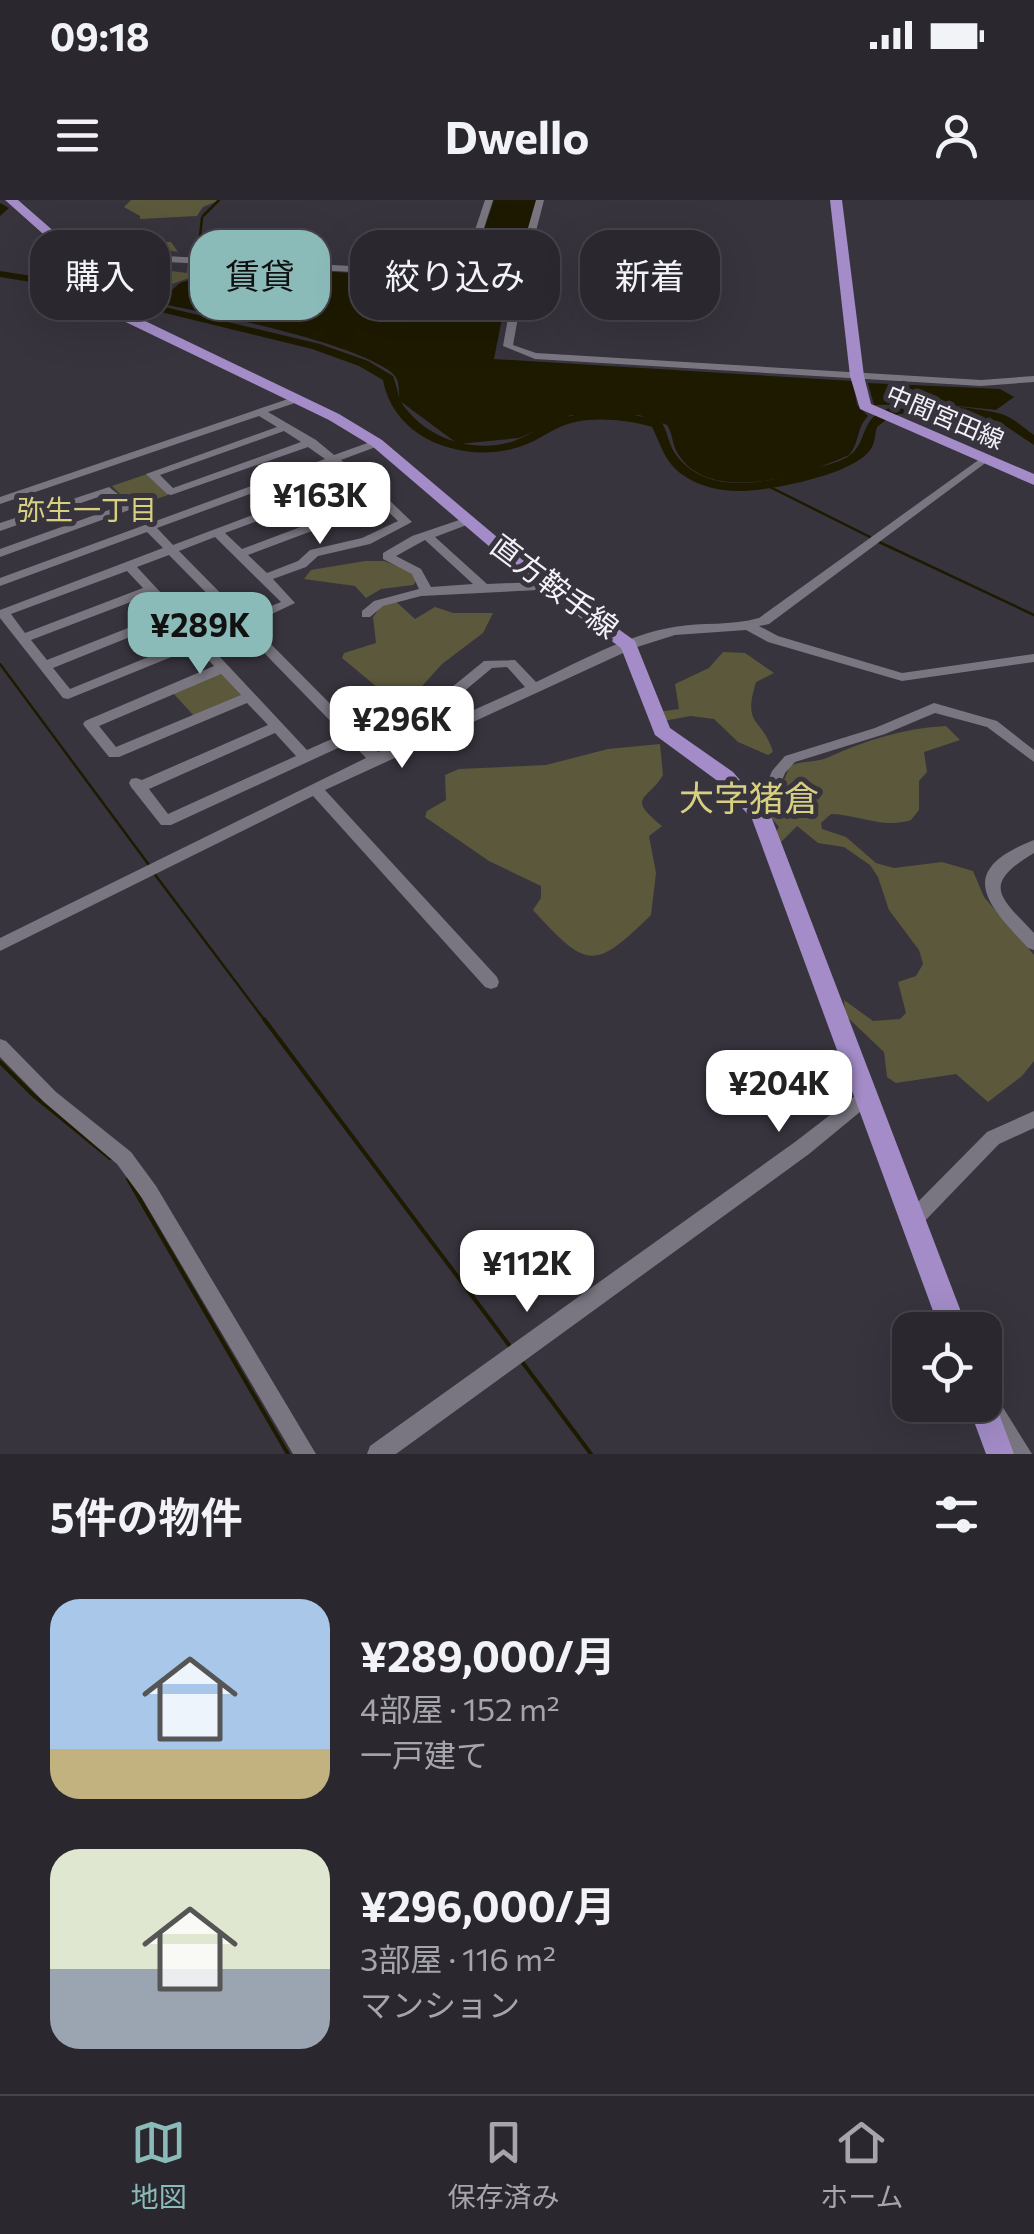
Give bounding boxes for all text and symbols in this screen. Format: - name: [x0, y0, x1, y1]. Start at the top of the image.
- text: 09:18: [50, 12, 149, 59]
- icon: menu: [50, 108, 105, 163]
- text: Dwello: [445, 108, 589, 163]
- icon: person: [929, 108, 984, 163]
- chip: 購入: [30, 230, 170, 320]
- chip: 賃貸: [190, 230, 330, 320]
- chip: 絞り込み: [350, 230, 560, 320]
- chip: 新着: [580, 230, 720, 320]
- street label: 中間宮田線: [882, 378, 1009, 454]
- pin: ¥163K: [250, 462, 390, 547]
- text: ¥163K: [272, 474, 368, 514]
- district label: 弥生一丁目: [17, 492, 157, 526]
- street label: 直方鞍手線: [484, 525, 627, 645]
- pin: ¥289K: [130, 592, 270, 677]
- text: ¥289K: [150, 604, 250, 644]
- pin: ¥296K: [332, 686, 472, 771]
- text: ¥296K: [352, 698, 452, 738]
- district label: 大字猪倉: [679, 775, 819, 818]
- pin: ¥204K: [709, 1050, 849, 1135]
- text: ¥204K: [728, 1062, 830, 1102]
- pin: ¥112K: [457, 1230, 597, 1315]
- text: ¥112K: [482, 1242, 572, 1282]
- map controls: [892, 1312, 1002, 1422]
- button: locate: [892, 1312, 1002, 1422]
- icon: filters: [929, 1487, 984, 1542]
- text: 5件の物件: [50, 1490, 243, 1542]
- text: ¥289,000/月: [360, 1629, 616, 1681]
- icon: home: [130, 1639, 250, 1759]
- text: 4部屋 · 152 m²: [360, 1688, 560, 1728]
- text: 一戸建て: [360, 1734, 488, 1774]
- text: ¥296,000/月: [360, 1879, 616, 1931]
- icon: home: [130, 1889, 250, 2009]
- text: 3部屋 · 116 m²: [360, 1938, 556, 1978]
- text: マンション: [360, 1984, 520, 2024]
- tab: 地図: [130, 2115, 186, 2215]
- tab: 保存済み: [447, 2115, 559, 2215]
- tab: ホーム: [820, 2115, 904, 2215]

